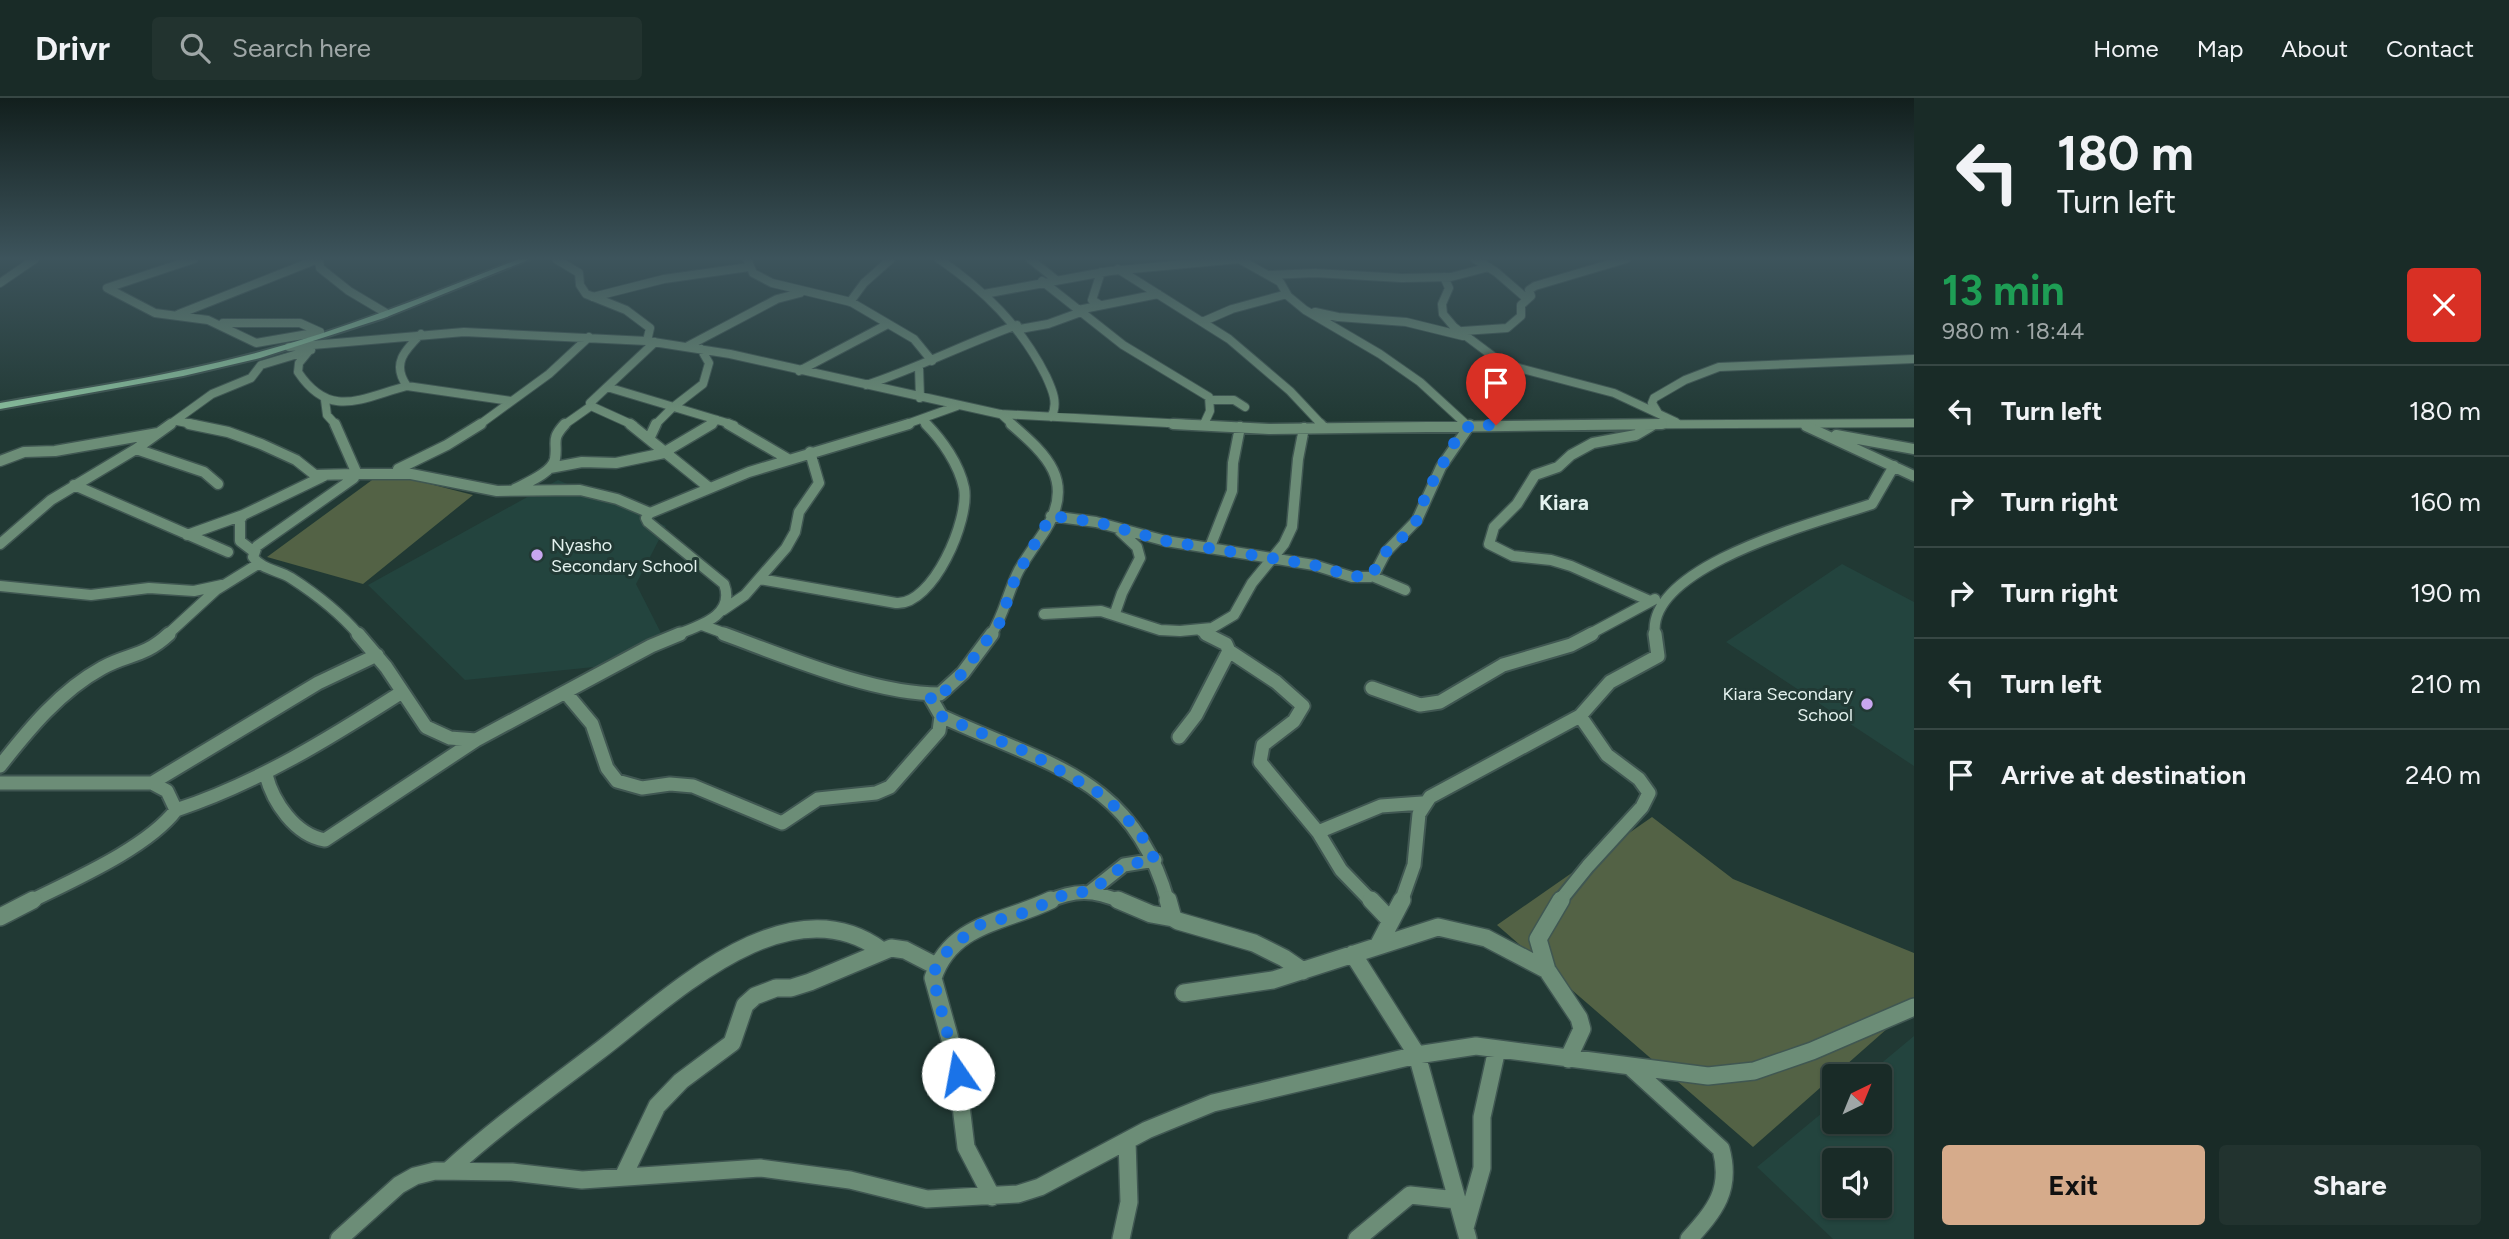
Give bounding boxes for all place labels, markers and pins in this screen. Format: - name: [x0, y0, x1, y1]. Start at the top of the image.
- pin: [1466, 353, 1526, 425]
- place label: Nyasho Secondary School: [551, 534, 698, 577]
- marker: Nyasho Secondary School: [529, 547, 545, 563]
- place label: Kiara Secondary School: [1723, 683, 1854, 726]
- marker: Kiara Secondary School: [1859, 696, 1875, 712]

